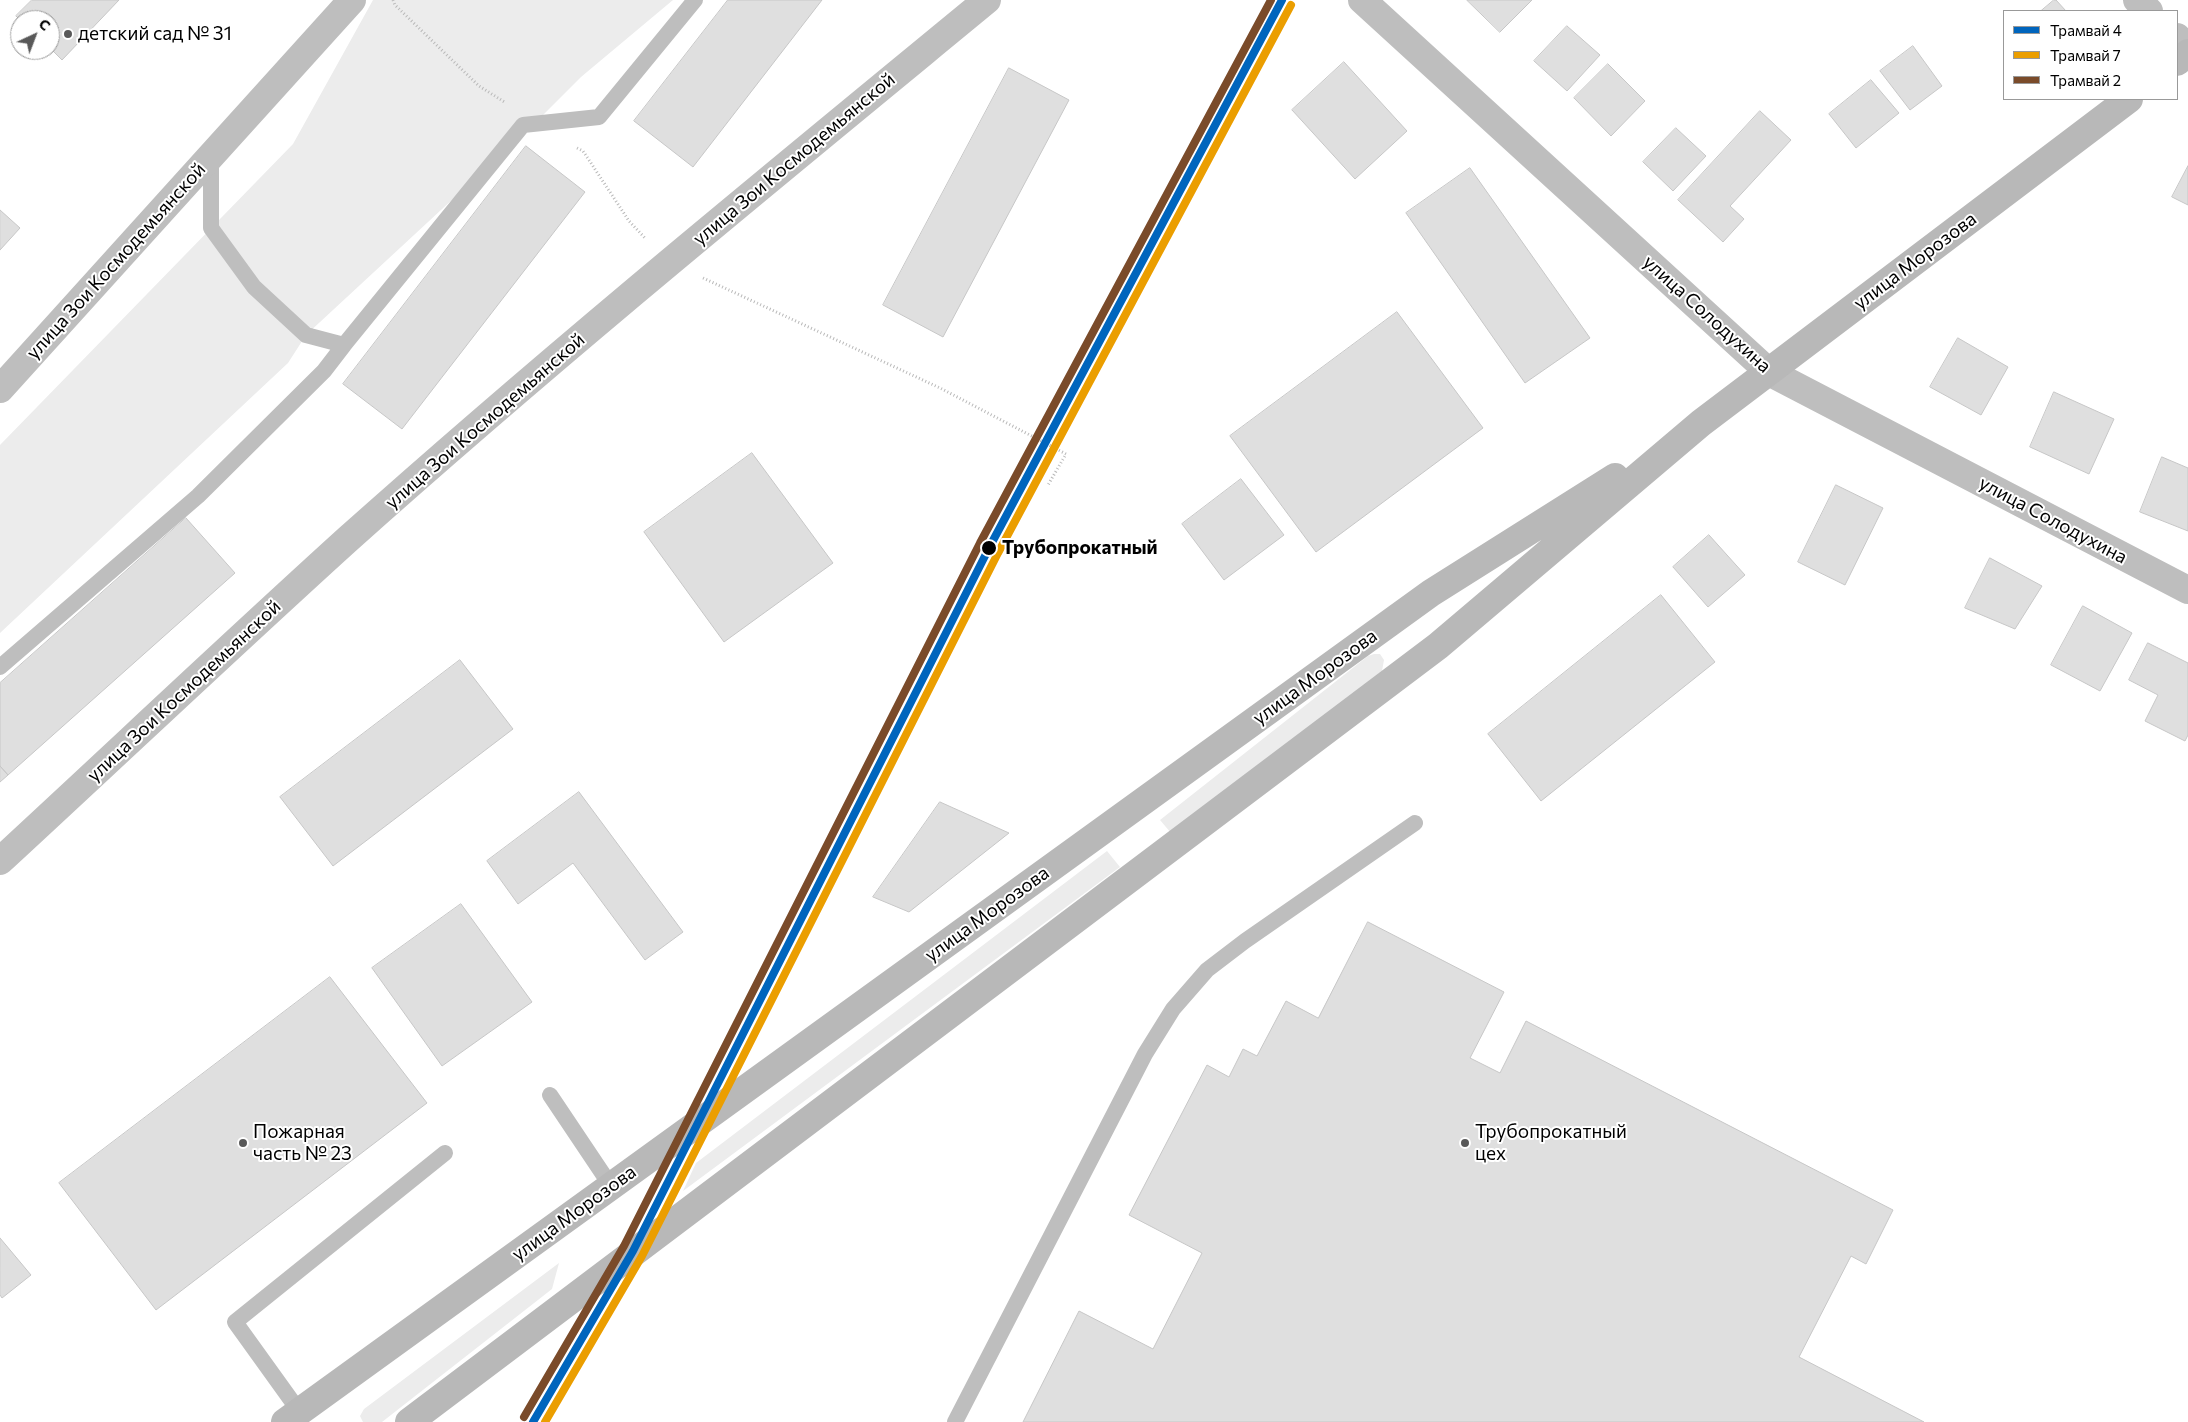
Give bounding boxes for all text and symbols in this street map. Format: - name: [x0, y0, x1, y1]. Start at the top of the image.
- north arrow: [10, 10, 60, 60]
- legend: [2003, 10, 2178, 100]
- text: С: [36, 15, 54, 34]
- text: Трамвай 4: [2050, 21, 2122, 39]
- place label: детский сад № 31: [78, 23, 232, 45]
- marker: детский сад № 31: [62, 28, 74, 40]
- text: Трамвай 7: [2050, 46, 2121, 64]
- street label: улица Зои Космодемьянской: [688, 68, 900, 250]
- text: Трамвай 2: [2050, 71, 2121, 89]
- street label: улица Зои Космодемьянской: [22, 158, 210, 364]
- street label: улица Морозова: [1849, 207, 1981, 315]
- street label: улица Солодухина: [1638, 250, 1776, 378]
- street label: улица Зои Космодемьянской: [381, 328, 589, 514]
- street label: улица Солодухина: [1975, 471, 2131, 569]
- place label: Трубопрокатный: [1002, 537, 1158, 559]
- marker: Трубопрокатный: [980, 539, 998, 557]
- street label: улица Зои Космодемьянской: [82, 595, 286, 787]
- street label: улица Морозова: [1248, 624, 1382, 730]
- street label: улица Морозова: [920, 861, 1054, 967]
- place label: Пожарная часть № 23: [253, 1121, 352, 1165]
- place label: Трубопрокатный цех: [1475, 1121, 1627, 1165]
- marker: Пожарная часть № 23: [237, 1137, 249, 1149]
- marker: Трубопрокатный цех: [1459, 1137, 1471, 1149]
- street label: улица Морозова: [507, 1160, 641, 1266]

